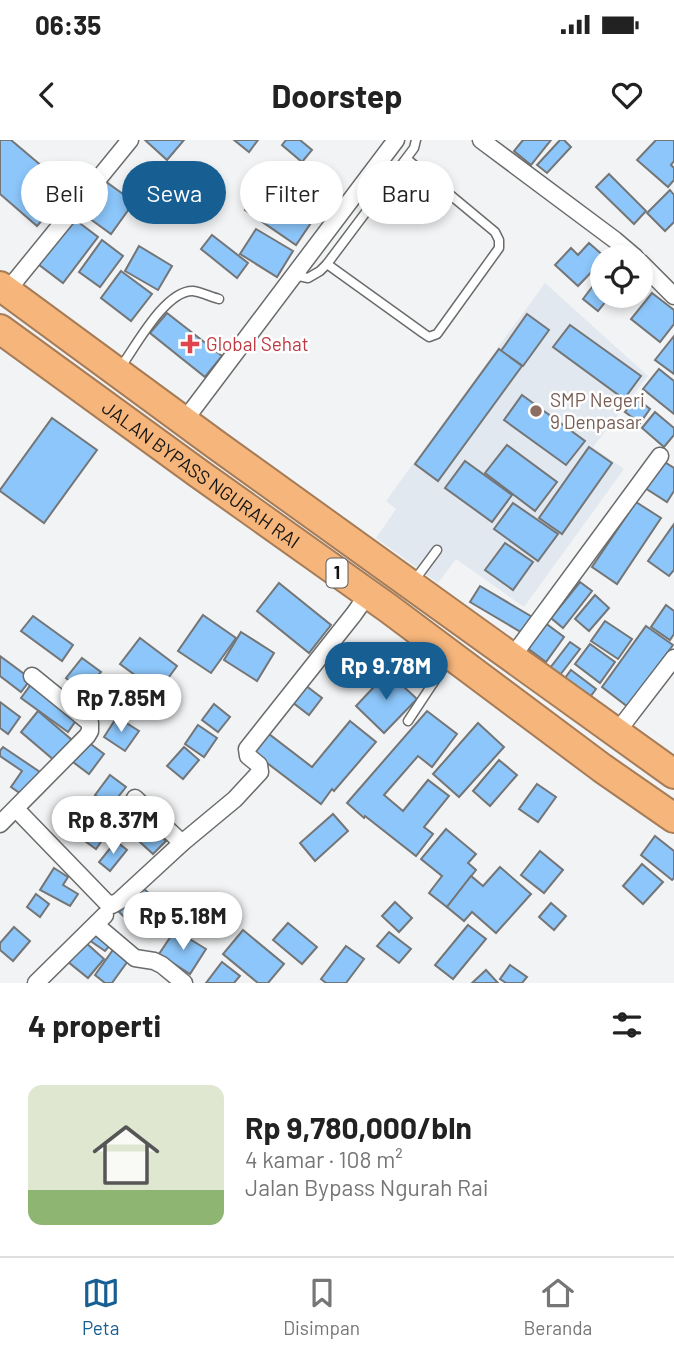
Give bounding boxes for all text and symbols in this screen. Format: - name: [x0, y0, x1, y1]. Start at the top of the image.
- text: 06:35: [35, 9, 101, 40]
- icon: back: [28, 76, 66, 114]
- text: Doorstep: [271, 76, 403, 114]
- icon: heart: [608, 76, 646, 114]
- chip: Beli: [21, 161, 108, 224]
- chip: Sewa: [122, 161, 226, 224]
- chip: Filter: [240, 161, 343, 224]
- chip: Baru: [357, 161, 454, 224]
- map controls: [590, 245, 653, 308]
- button: locate: [590, 245, 653, 308]
- place label: Global Sehat: [206, 332, 309, 355]
- marker: Global Sehat: [180, 334, 200, 354]
- place label: SMP Negeri 9 Denpasar: [550, 388, 645, 433]
- street label: JALAN BYPASS NGURAH RAI: [98, 395, 304, 553]
- marker: SMP Negeri 9 Denpasar: [528, 403, 544, 419]
- road number: 1: [326, 558, 348, 587]
- pin: Rp 9.78M: [314, 643, 458, 702]
- text: Rp 9.78M: [341, 651, 431, 679]
- pin: Rp 7.85M: [49, 674, 193, 734]
- text: Rp 7.85M: [76, 683, 166, 711]
- pin: Rp 8.37M: [41, 796, 185, 856]
- text: Rp 8.37M: [68, 805, 158, 833]
- pin: Rp 5.18M: [111, 892, 255, 952]
- text: Rp 5.18M: [139, 901, 227, 929]
- icon: filters: [608, 1006, 646, 1044]
- text: 4 properti: [28, 1007, 161, 1043]
- text: Rp 9,780,000/bln: [245, 1109, 472, 1145]
- icon: home: [84, 1113, 168, 1197]
- text: 4 kamar · 108 m²: [245, 1145, 403, 1173]
- text: Jalan Bypass Ngurah Rai: [245, 1173, 489, 1201]
- tab: Peta: [82, 1274, 120, 1339]
- tab: Disimpan: [283, 1274, 360, 1339]
- tab: Beranda: [523, 1274, 592, 1339]

